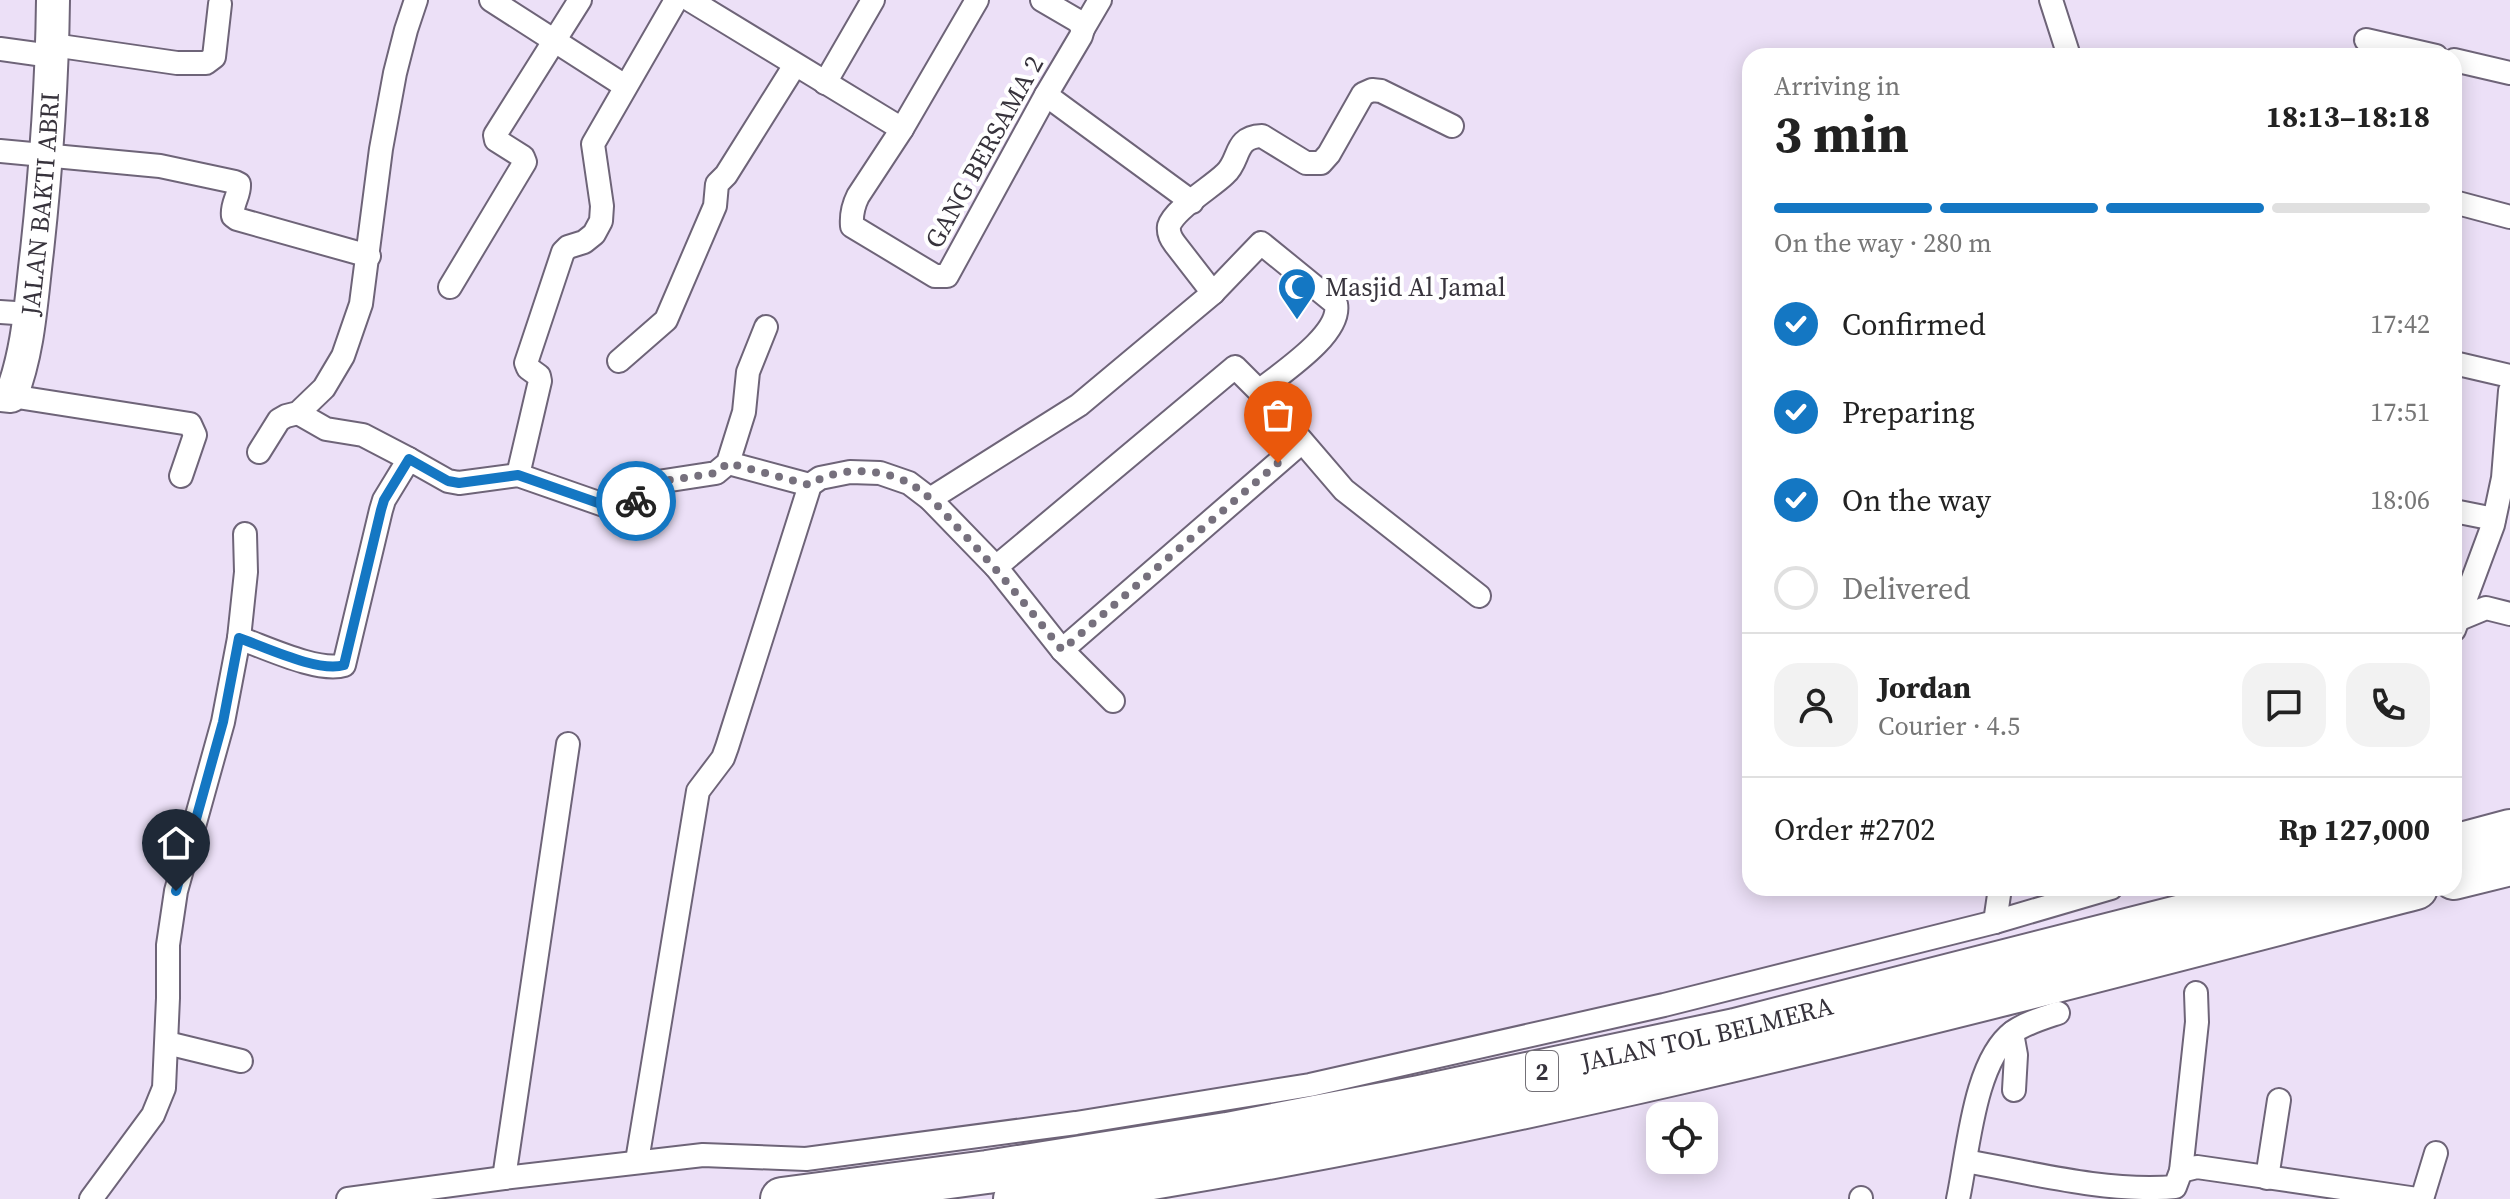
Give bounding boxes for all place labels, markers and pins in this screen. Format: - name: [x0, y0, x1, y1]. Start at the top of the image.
- mosque icon: Masjid Al Jamal: [1276, 266, 1318, 321]
- place label: Masjid Al Jamal: [1325, 269, 1506, 305]
- pin: [1244, 381, 1312, 463]
- pin: [142, 809, 210, 891]

